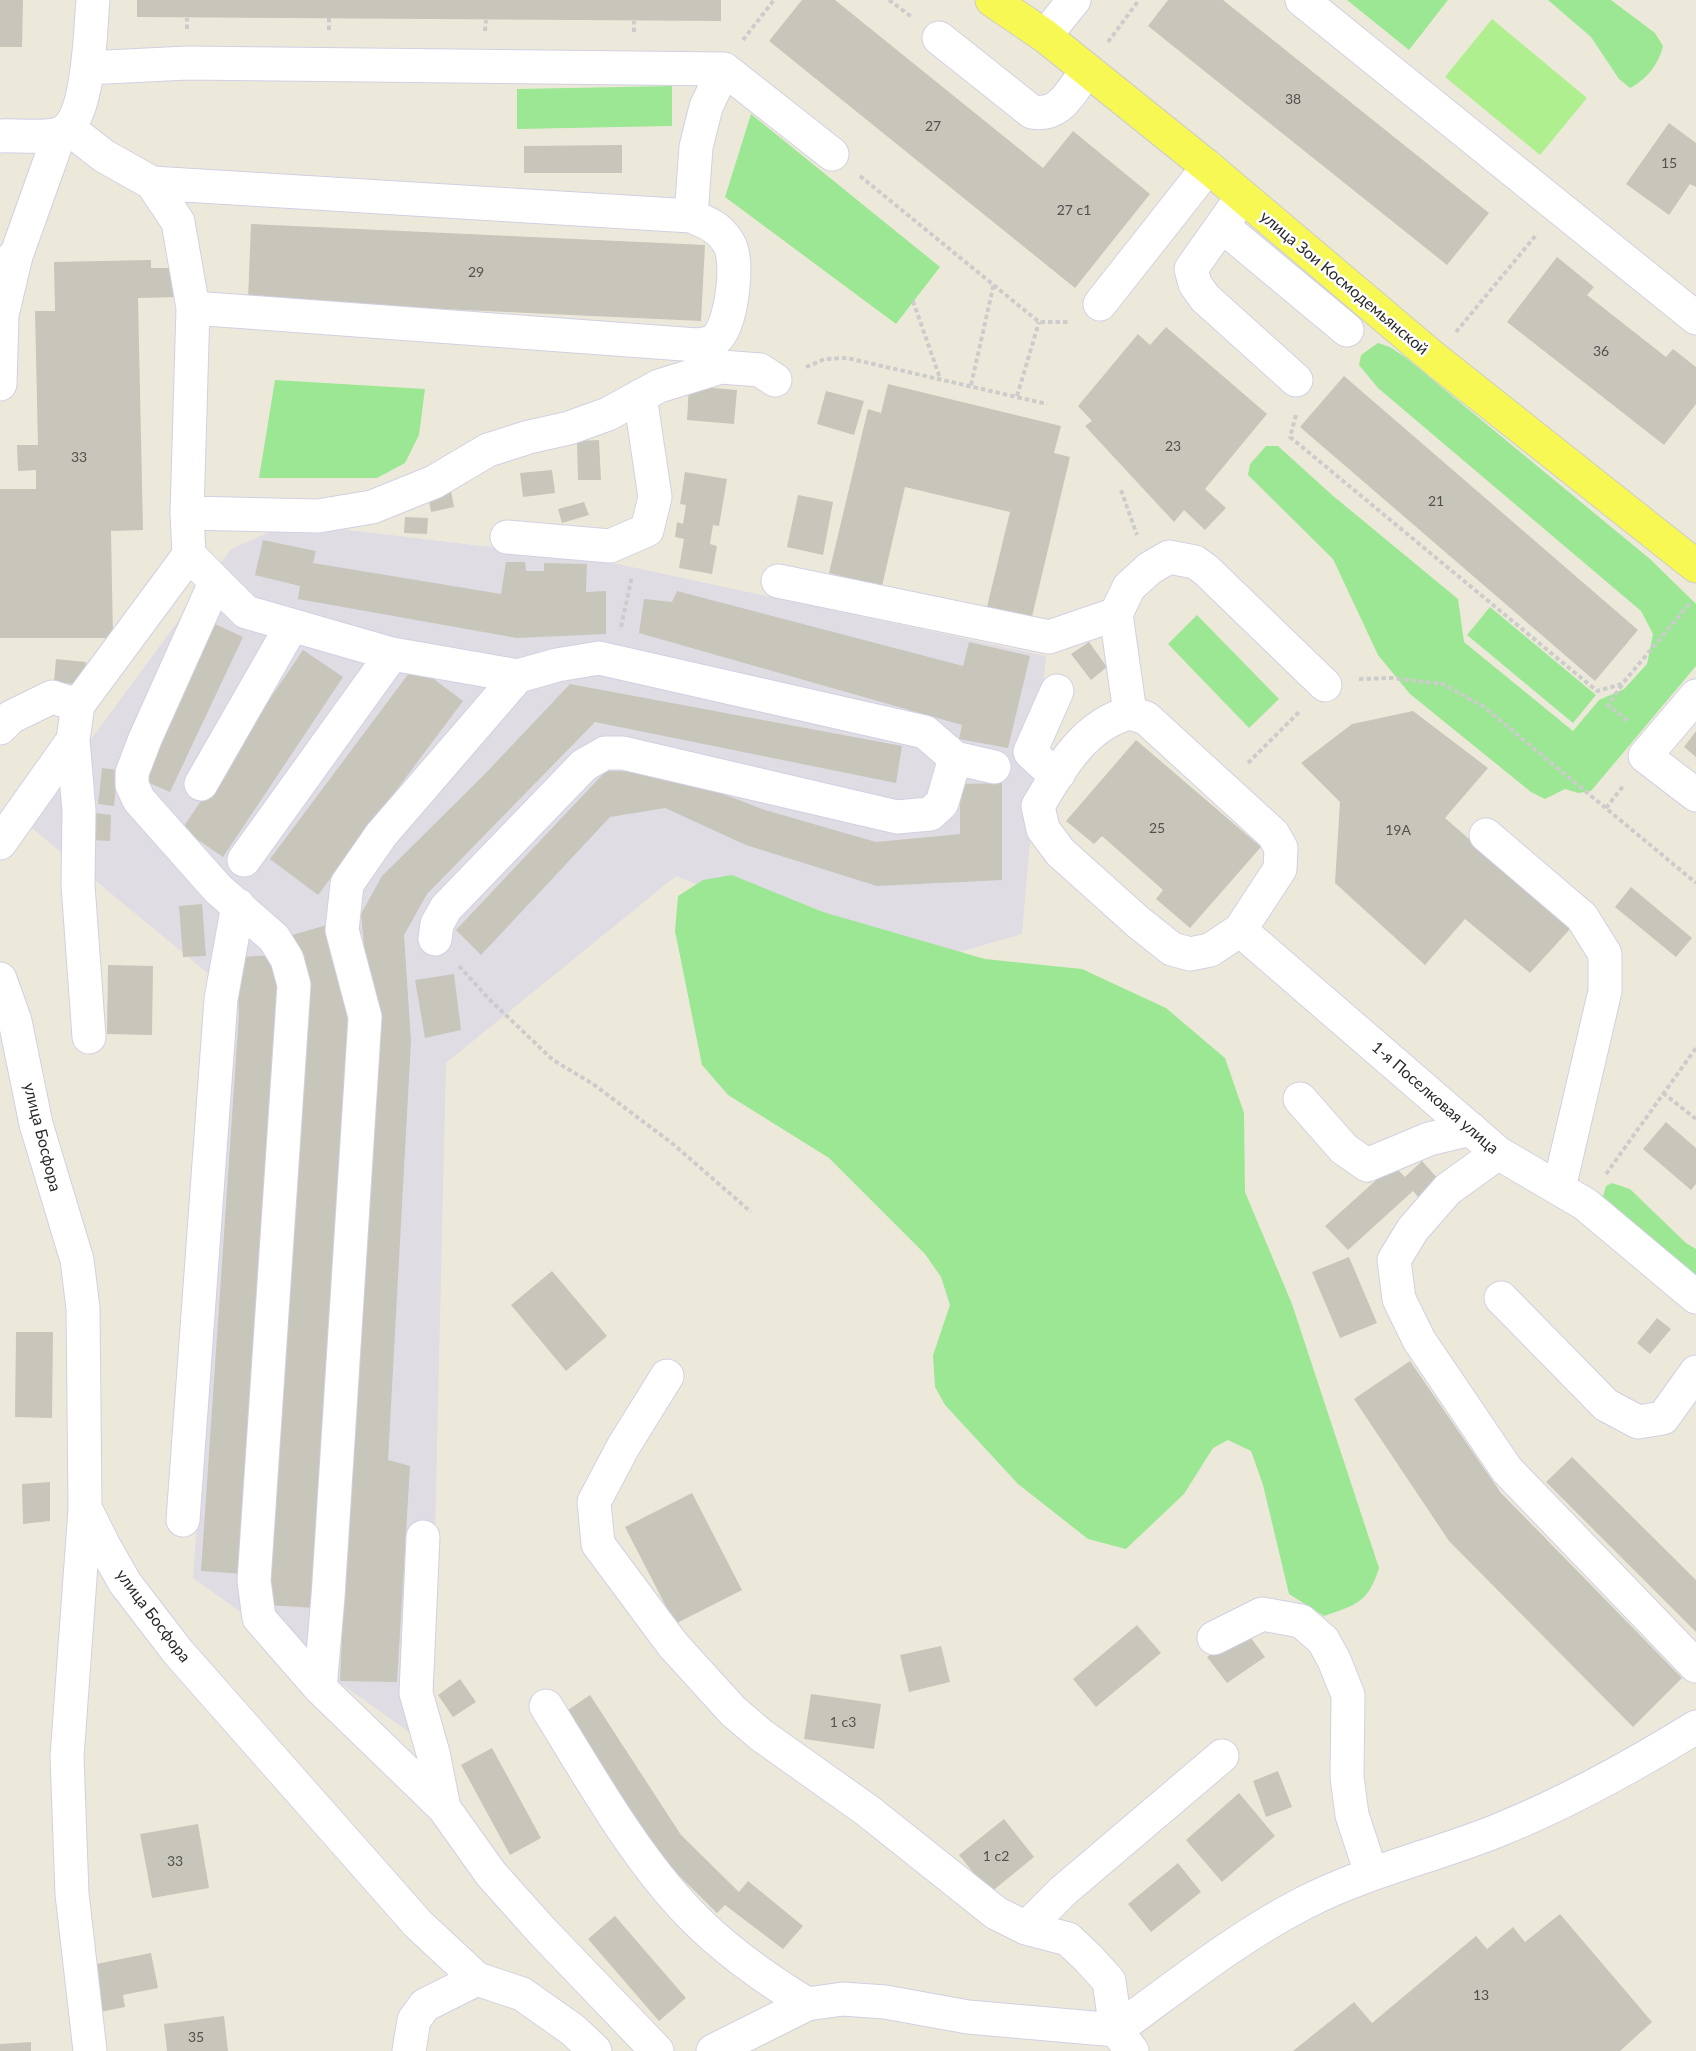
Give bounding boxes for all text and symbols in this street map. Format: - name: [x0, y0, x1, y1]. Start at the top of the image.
- house number: 38: [1285, 91, 1301, 107]
- house number: 27: [925, 118, 941, 134]
- house number: 15: [1661, 155, 1677, 171]
- house number: 27 с1: [1057, 202, 1091, 218]
- street label: улица Зои Космодемьянской: [1256, 207, 1432, 359]
- house number: 29: [468, 264, 484, 280]
- house number: 36: [1593, 343, 1609, 359]
- house number: 23: [1165, 438, 1181, 454]
- house number: 33: [71, 449, 87, 465]
- house number: 21: [1428, 493, 1444, 509]
- house number: 25: [1149, 820, 1165, 836]
- house number: 19А: [1385, 822, 1411, 838]
- street label: 1-я Поселковая улица: [1368, 1038, 1502, 1158]
- street label: улица Босфора: [19, 1081, 65, 1193]
- street label: улица Босфора: [112, 1566, 194, 1666]
- house number: 1 с3: [830, 1714, 856, 1730]
- house number: 1 с2: [983, 1848, 1009, 1864]
- house number: 33: [167, 1853, 183, 1869]
- house number: 13: [1473, 1987, 1489, 2003]
- house number: 35: [188, 2029, 204, 2045]

